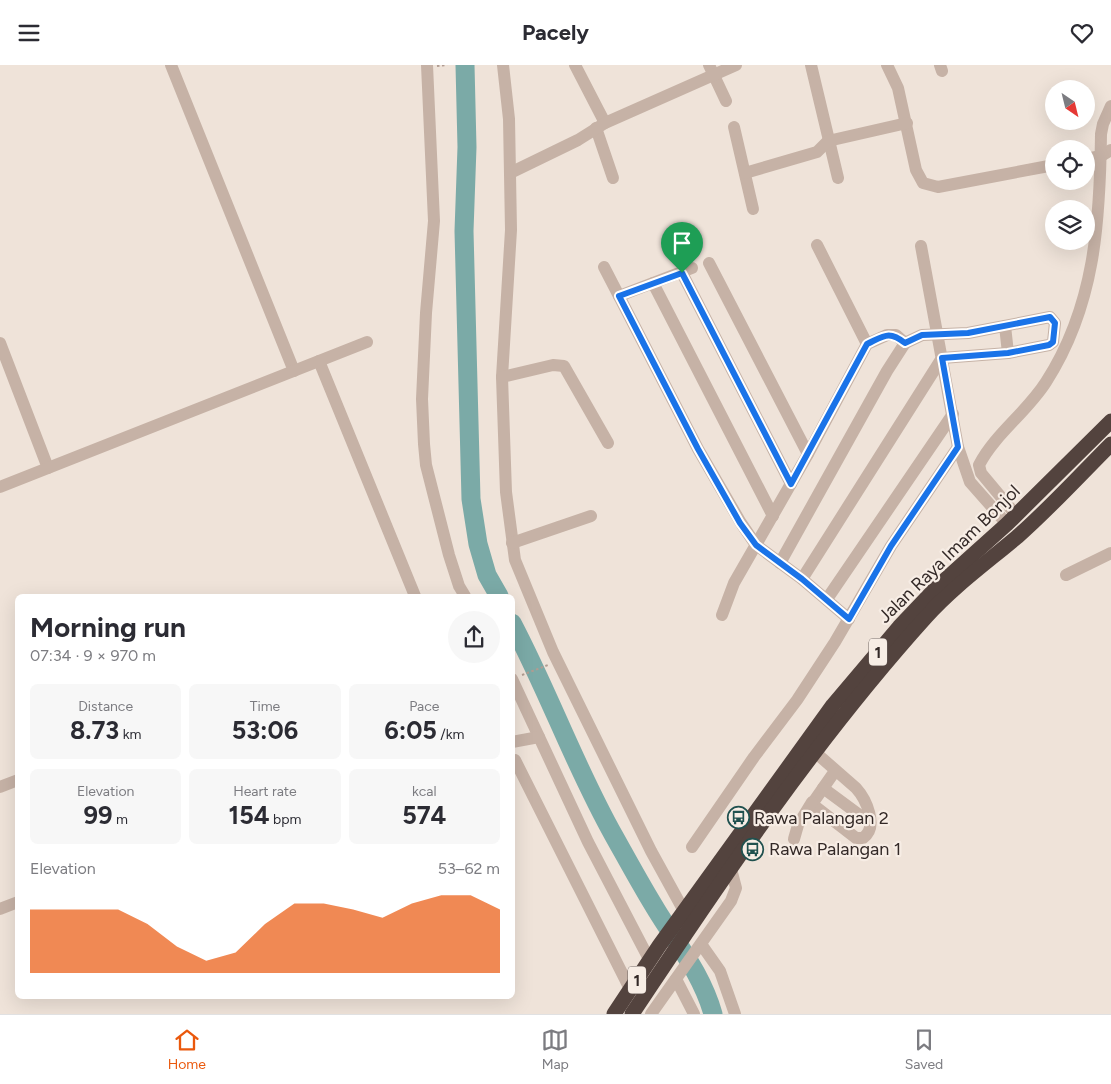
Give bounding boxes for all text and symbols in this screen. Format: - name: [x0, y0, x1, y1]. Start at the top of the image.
- icon: menu: [15, 19, 43, 47]
- text: Pacely: [522, 19, 589, 46]
- icon: heart: [1068, 19, 1096, 47]
- north arrow: [1045, 80, 1095, 130]
- map controls: [1045, 80, 1095, 250]
- button: locate: [1045, 140, 1095, 190]
- button: layers: [1045, 200, 1095, 250]
- pin: [661, 222, 703, 273]
- icon: arrive: [668, 229, 696, 257]
- street label: Jalan Raya Imam Bonjol: [873, 480, 1025, 628]
- text: Morning run: [30, 610, 186, 644]
- button: share: [448, 611, 500, 663]
- road number: 1: [869, 639, 887, 665]
- text: 07:34 · 9 × 970 m: [30, 646, 156, 665]
- text: Distance: [78, 698, 133, 715]
- text: Time: [250, 698, 280, 715]
- text: Pace: [409, 698, 439, 715]
- text: 8.73: [70, 715, 119, 745]
- text: 53:06: [232, 715, 298, 745]
- text: 6:05: [384, 715, 437, 745]
- text: km: [119, 726, 141, 743]
- text: /km: [437, 726, 465, 743]
- text: Elevation: [77, 783, 134, 800]
- text: Heart rate: [233, 783, 297, 800]
- text: kcal: [412, 783, 437, 800]
- text: 99: [83, 800, 112, 830]
- text: 154: [229, 800, 270, 830]
- text: 574: [402, 800, 446, 830]
- bus stop icon: Rawa Palangan 2: [726, 806, 750, 830]
- place label: Rawa Palangan 2: [754, 807, 889, 829]
- text: m: [112, 811, 128, 828]
- text: bpm: [270, 811, 301, 828]
- bus stop icon: Rawa Palangan 1: [741, 837, 765, 861]
- place label: Rawa Palangan 1: [769, 838, 901, 860]
- text: Elevation: [30, 859, 96, 878]
- text: 53–62 m: [438, 859, 500, 878]
- road number: 1: [628, 967, 646, 993]
- tab: Home: [168, 1026, 206, 1073]
- tab: Map: [541, 1026, 569, 1073]
- tab: Saved: [905, 1026, 943, 1073]

